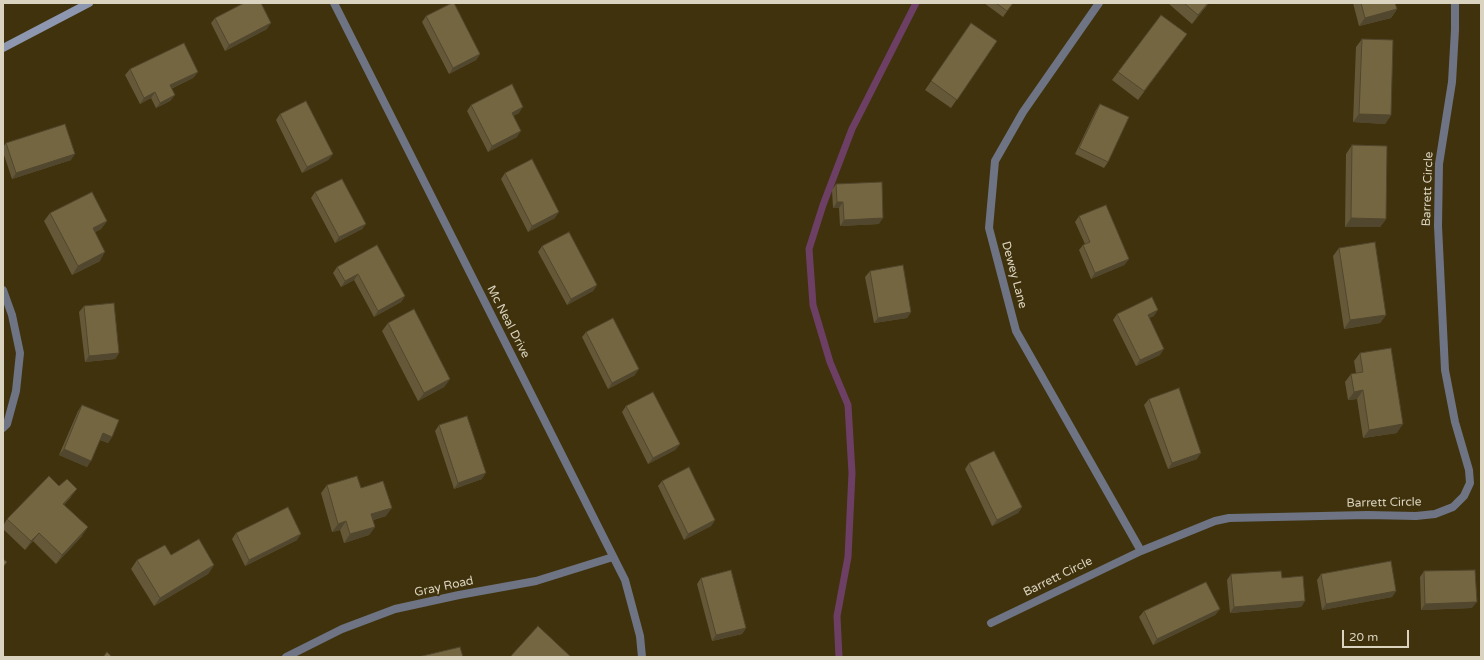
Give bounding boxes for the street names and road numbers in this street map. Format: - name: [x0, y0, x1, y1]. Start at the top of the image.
- street label: Barrett Circle: [1419, 151, 1437, 227]
- street label: Dewey Lane: [998, 240, 1030, 310]
- street label: Mc Neal Drive: [484, 283, 532, 361]
- street label: Barrett Circle: [1346, 495, 1422, 511]
- street label: Barrett Circle: [1021, 554, 1095, 600]
- street label: Gray Road: [413, 574, 475, 600]

